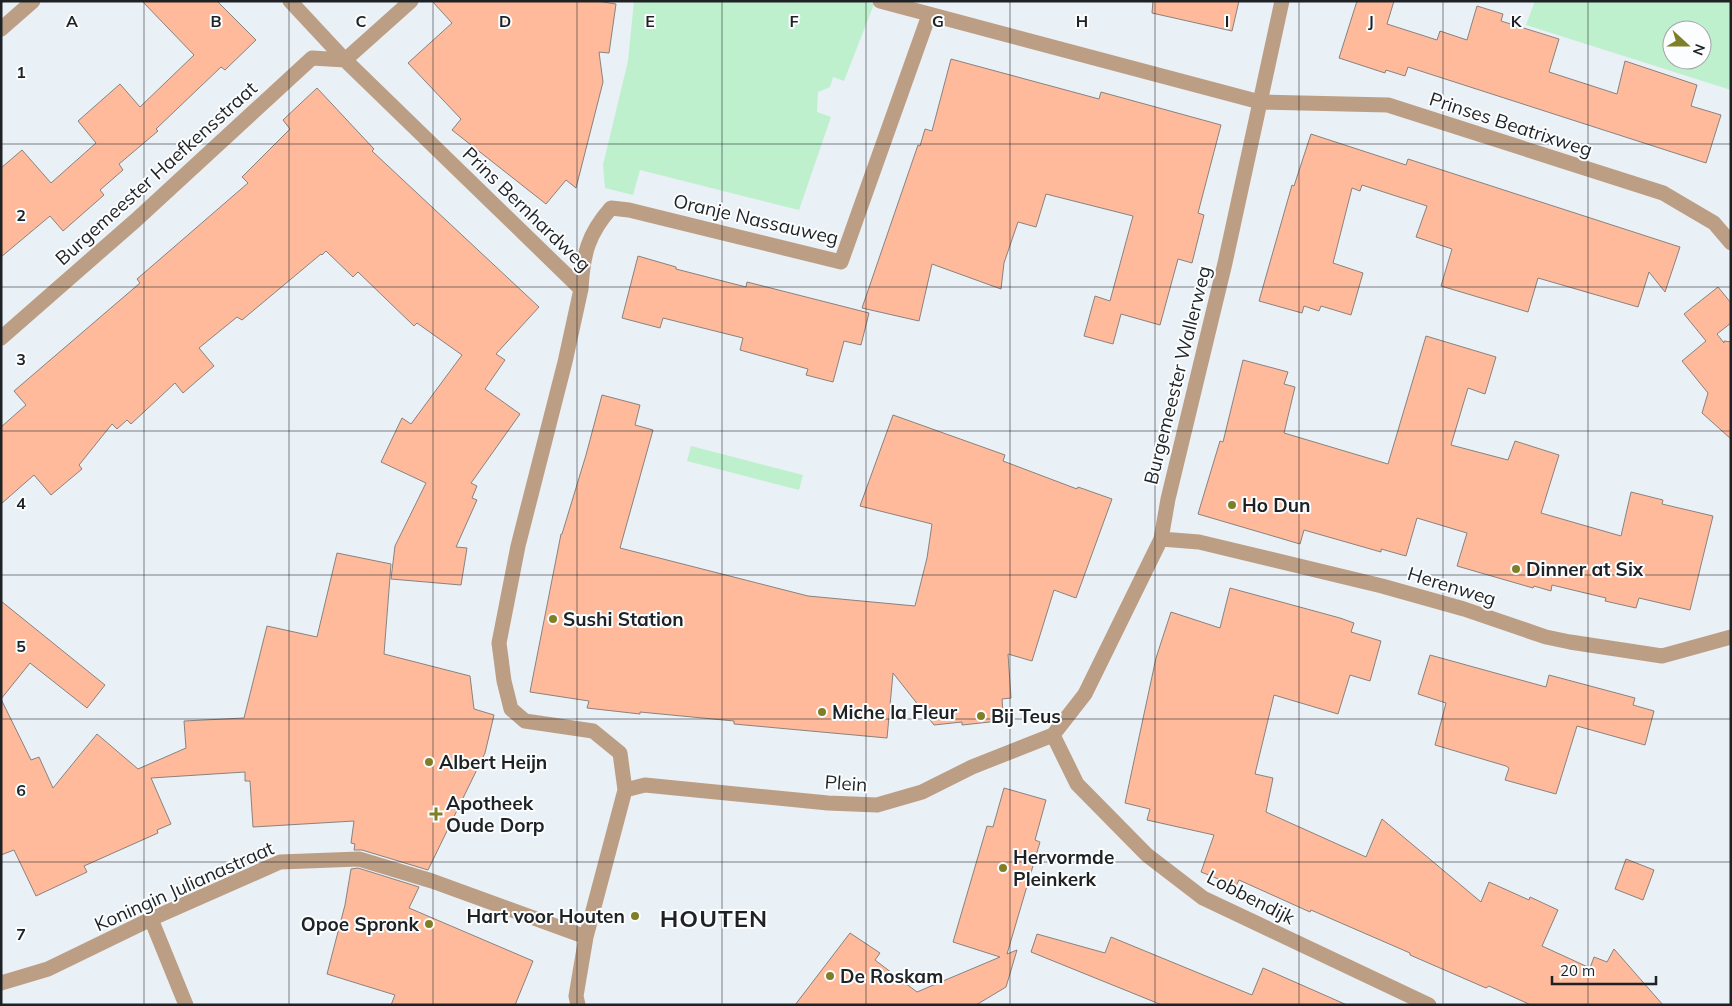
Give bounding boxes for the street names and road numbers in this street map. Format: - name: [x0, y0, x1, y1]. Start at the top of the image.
- street label: Burgemeester Haefkensstraat: [50, 76, 262, 270]
- street label: Prinses Beatrixweg: [1427, 86, 1595, 162]
- street label: Prins Bernhardweg: [458, 142, 596, 276]
- street label: Oranje Nassauweg: [671, 188, 841, 250]
- street label: Burgemeester Wallerweg: [1138, 263, 1216, 487]
- street label: Herenweg: [1405, 561, 1499, 611]
- street label: Plein: [824, 770, 868, 796]
- street label: Koningin Julianastraat: [91, 835, 278, 936]
- street label: Lobbendijk: [1203, 865, 1299, 929]

